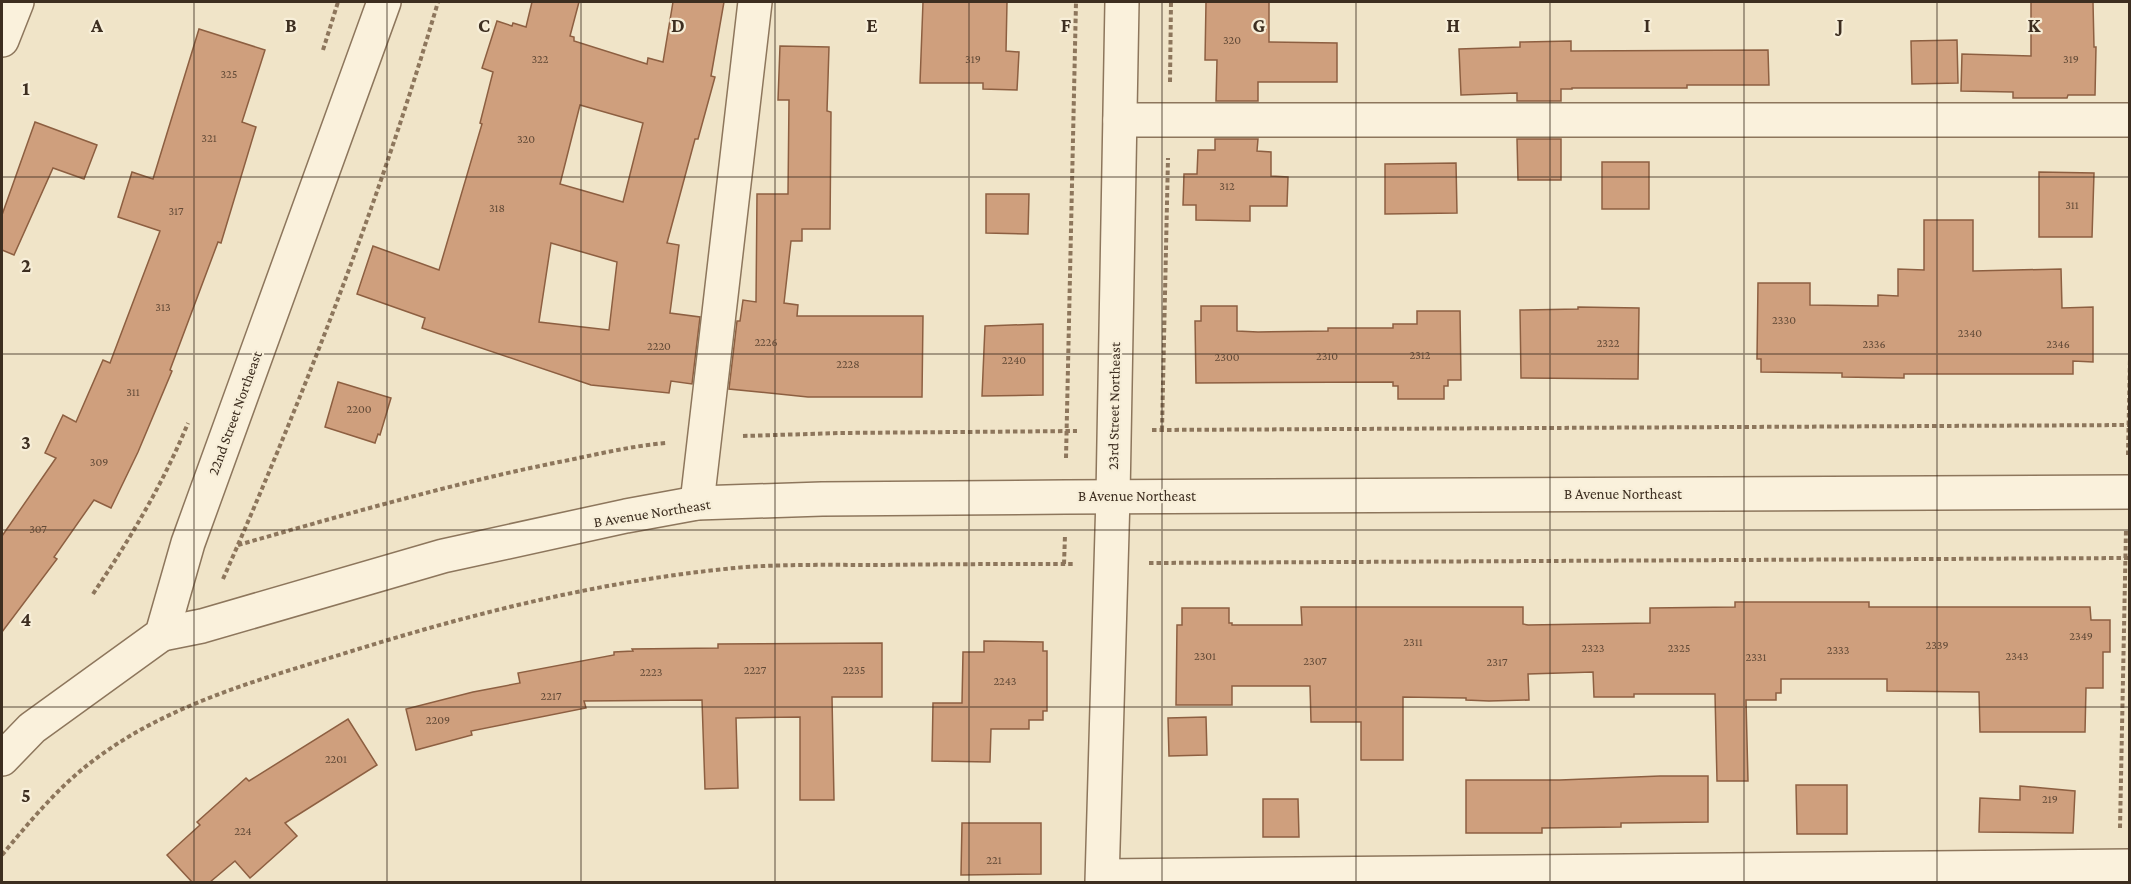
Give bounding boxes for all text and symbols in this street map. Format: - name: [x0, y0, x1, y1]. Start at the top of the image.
- text: A: [90, 14, 104, 36]
- text: B: [285, 14, 297, 36]
- text: C: [478, 14, 490, 36]
- text: D: [671, 14, 685, 36]
- text: E: [866, 14, 878, 36]
- text: F: [1061, 14, 1072, 36]
- text: G: [1253, 14, 1266, 36]
- text: H: [1446, 14, 1460, 36]
- text: I: [1644, 14, 1651, 36]
- text: J: [1835, 14, 1844, 36]
- text: K: [2028, 14, 2042, 36]
- house number: 320: [1223, 33, 1241, 47]
- house number: 322: [531, 52, 549, 66]
- house number: 319: [965, 52, 981, 66]
- house number: 319: [2063, 52, 2079, 66]
- house number: 325: [220, 67, 238, 81]
- text: 1: [22, 77, 30, 99]
- house number: 321: [201, 131, 217, 145]
- house number: 320: [517, 132, 535, 146]
- house number: 312: [1219, 179, 1235, 193]
- house number: 311: [2065, 198, 2079, 212]
- house number: 318: [489, 201, 505, 215]
- house number: 317: [168, 204, 184, 218]
- text: 2: [21, 254, 31, 276]
- house number: 313: [155, 300, 171, 314]
- house number: 2330: [1772, 313, 1796, 327]
- house number: 2340: [1958, 326, 1982, 340]
- house number: 2226: [754, 335, 778, 349]
- house number: 2322: [1597, 336, 1620, 350]
- house number: 2336: [1862, 337, 1886, 351]
- house number: 2346: [2046, 337, 2070, 351]
- house number: 2220: [647, 339, 671, 353]
- street label: 23rd Street Northeast: [1105, 341, 1123, 470]
- street label: 22nd Street Northeast: [205, 348, 265, 477]
- house number: 2312: [1409, 348, 1431, 362]
- house number: 2310: [1316, 349, 1338, 363]
- house number: 2300: [1215, 350, 1240, 364]
- house number: 2240: [1002, 353, 1026, 367]
- house number: 2228: [836, 357, 860, 371]
- house number: 311: [126, 385, 140, 399]
- house number: 2200: [347, 402, 372, 416]
- text: 3: [21, 431, 31, 453]
- house number: 309: [90, 455, 108, 469]
- street label: B Avenue Northeast: [1564, 486, 1683, 502]
- street label: B Avenue Northeast: [1078, 488, 1197, 504]
- street label: B Avenue Northeast: [592, 496, 713, 530]
- house number: 307: [29, 522, 47, 536]
- text: 4: [21, 608, 32, 630]
- house number: 2349: [2069, 629, 2093, 643]
- house number: 2311: [1403, 635, 1423, 649]
- house number: 2339: [1925, 638, 1949, 652]
- house number: 2323: [1582, 641, 1605, 655]
- house number: 2325: [1668, 641, 1690, 655]
- house number: 2333: [1827, 643, 1850, 657]
- house number: 2301: [1194, 649, 1216, 663]
- house number: 2343: [2005, 649, 2029, 663]
- house number: 2331: [1745, 650, 1767, 664]
- house number: 2307: [1303, 654, 1327, 668]
- house number: 2317: [1487, 655, 1508, 669]
- house number: 2227: [744, 663, 767, 677]
- house number: 2235: [843, 663, 865, 677]
- house number: 2223: [640, 665, 663, 679]
- house number: 2243: [993, 674, 1017, 688]
- house number: 2217: [541, 689, 562, 703]
- house number: 2209: [426, 713, 450, 727]
- house number: 2201: [325, 752, 347, 766]
- text: 5: [21, 784, 31, 806]
- house number: 219: [2042, 792, 2058, 806]
- house number: 224: [234, 824, 252, 838]
- house number: 221: [986, 853, 1002, 867]

